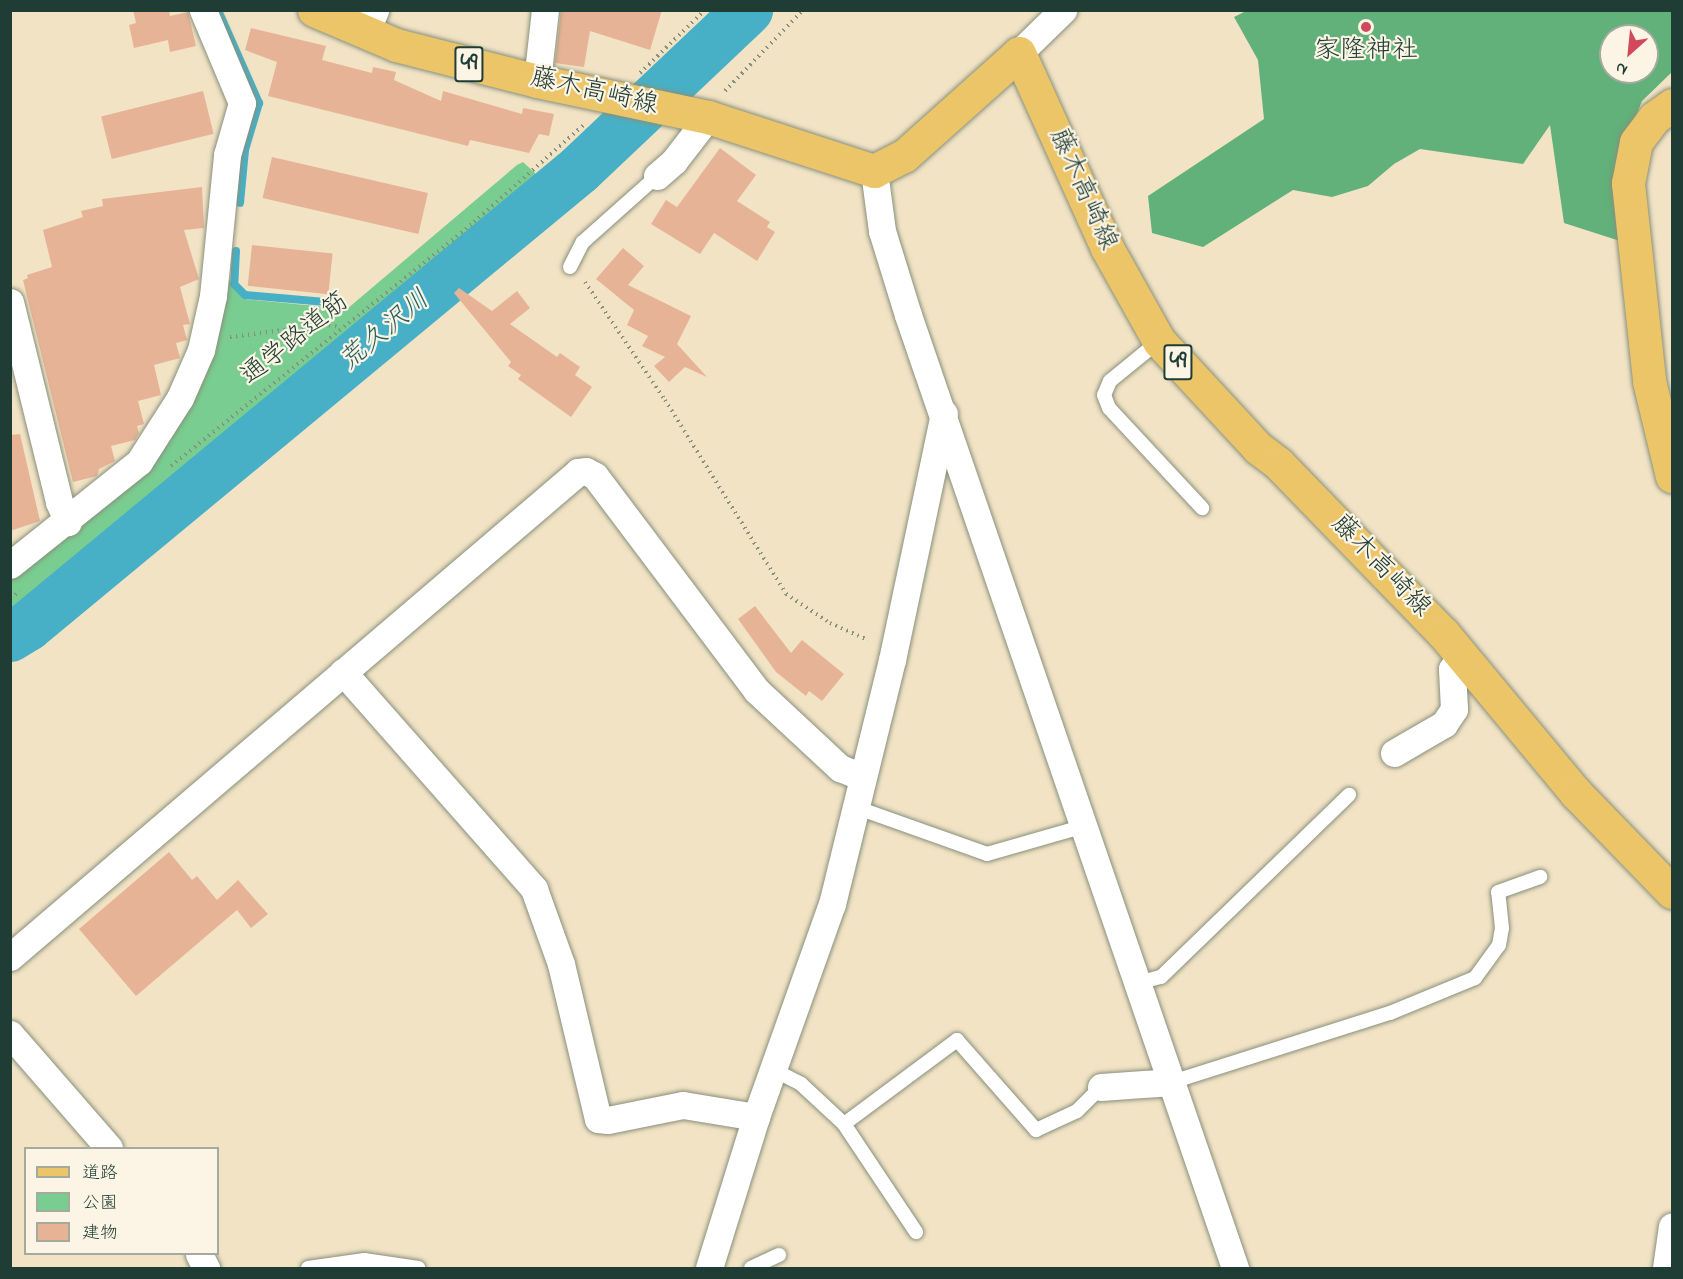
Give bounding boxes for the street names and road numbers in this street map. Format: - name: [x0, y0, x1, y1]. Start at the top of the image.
- road number: 49: [454, 43, 484, 85]
- street label: 藤木高崎線: [527, 63, 661, 123]
- street label: 藤木高崎線: [1041, 124, 1123, 256]
- street label: 通学路道筋: [236, 287, 356, 393]
- road number: 49: [1163, 341, 1193, 383]
- street label: 藤木高崎線: [1324, 509, 1436, 625]

